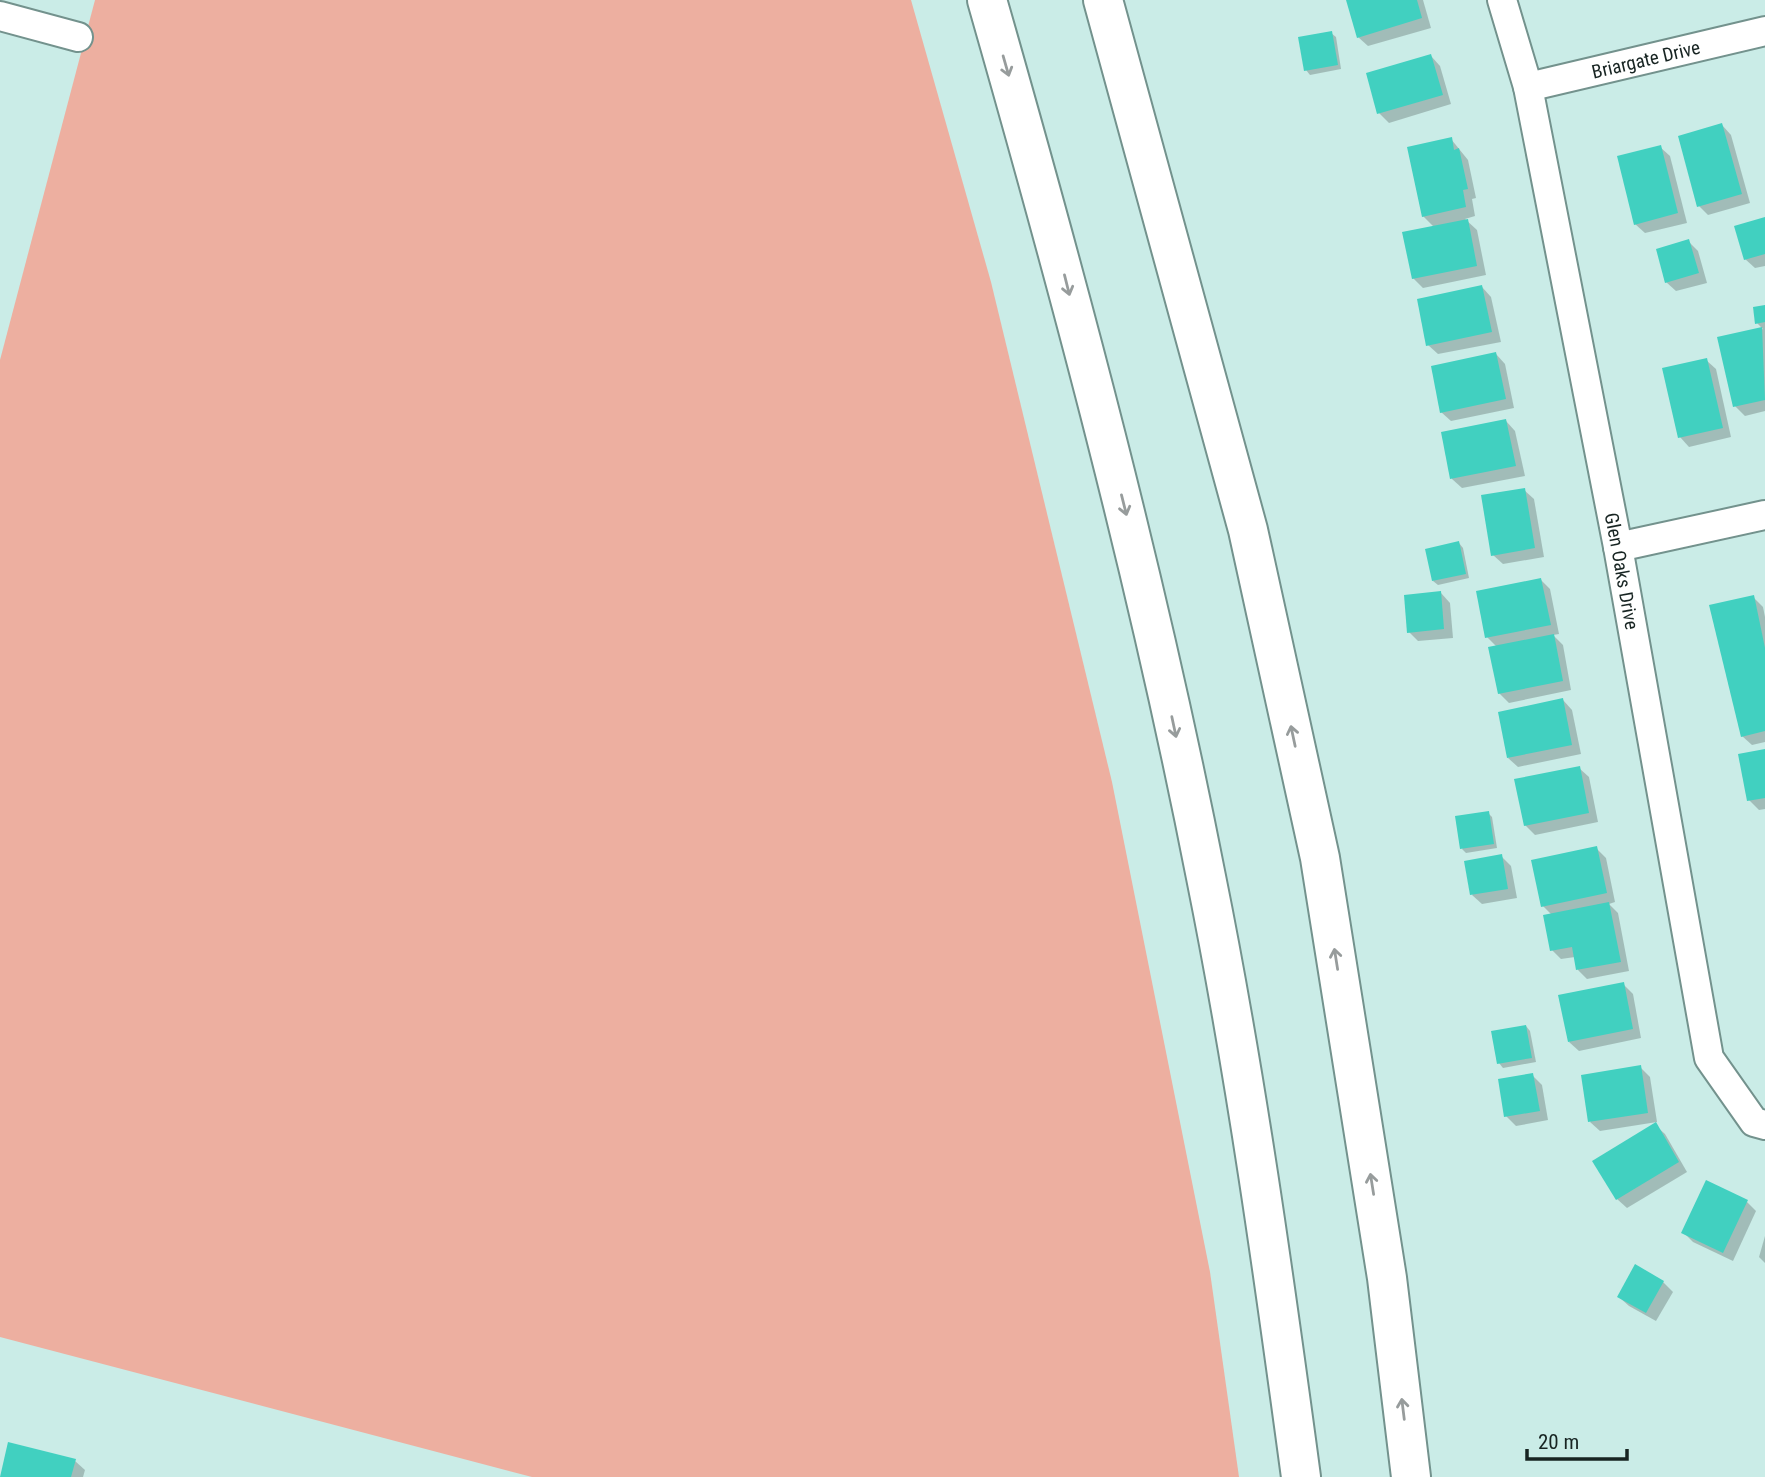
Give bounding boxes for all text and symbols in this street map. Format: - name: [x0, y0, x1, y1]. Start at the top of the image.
- street label: Briargate Drive: [1589, 36, 1702, 84]
- one-way arrow: [1000, 54, 1013, 76]
- one-way arrow: [1061, 273, 1074, 296]
- one-way arrow: [1118, 493, 1131, 516]
- street label: Glen Oaks Drive: [1600, 511, 1643, 631]
- one-way arrow: [1168, 715, 1181, 738]
- one-way arrow: [1285, 725, 1299, 748]
- one-way arrow: [1329, 948, 1342, 971]
- one-way arrow: [1365, 1173, 1378, 1196]
- one-way arrow: [1396, 1398, 1409, 1421]
- scale bar: [1527, 1418, 1627, 1462]
- text: 20 m: [1538, 1430, 1579, 1454]

